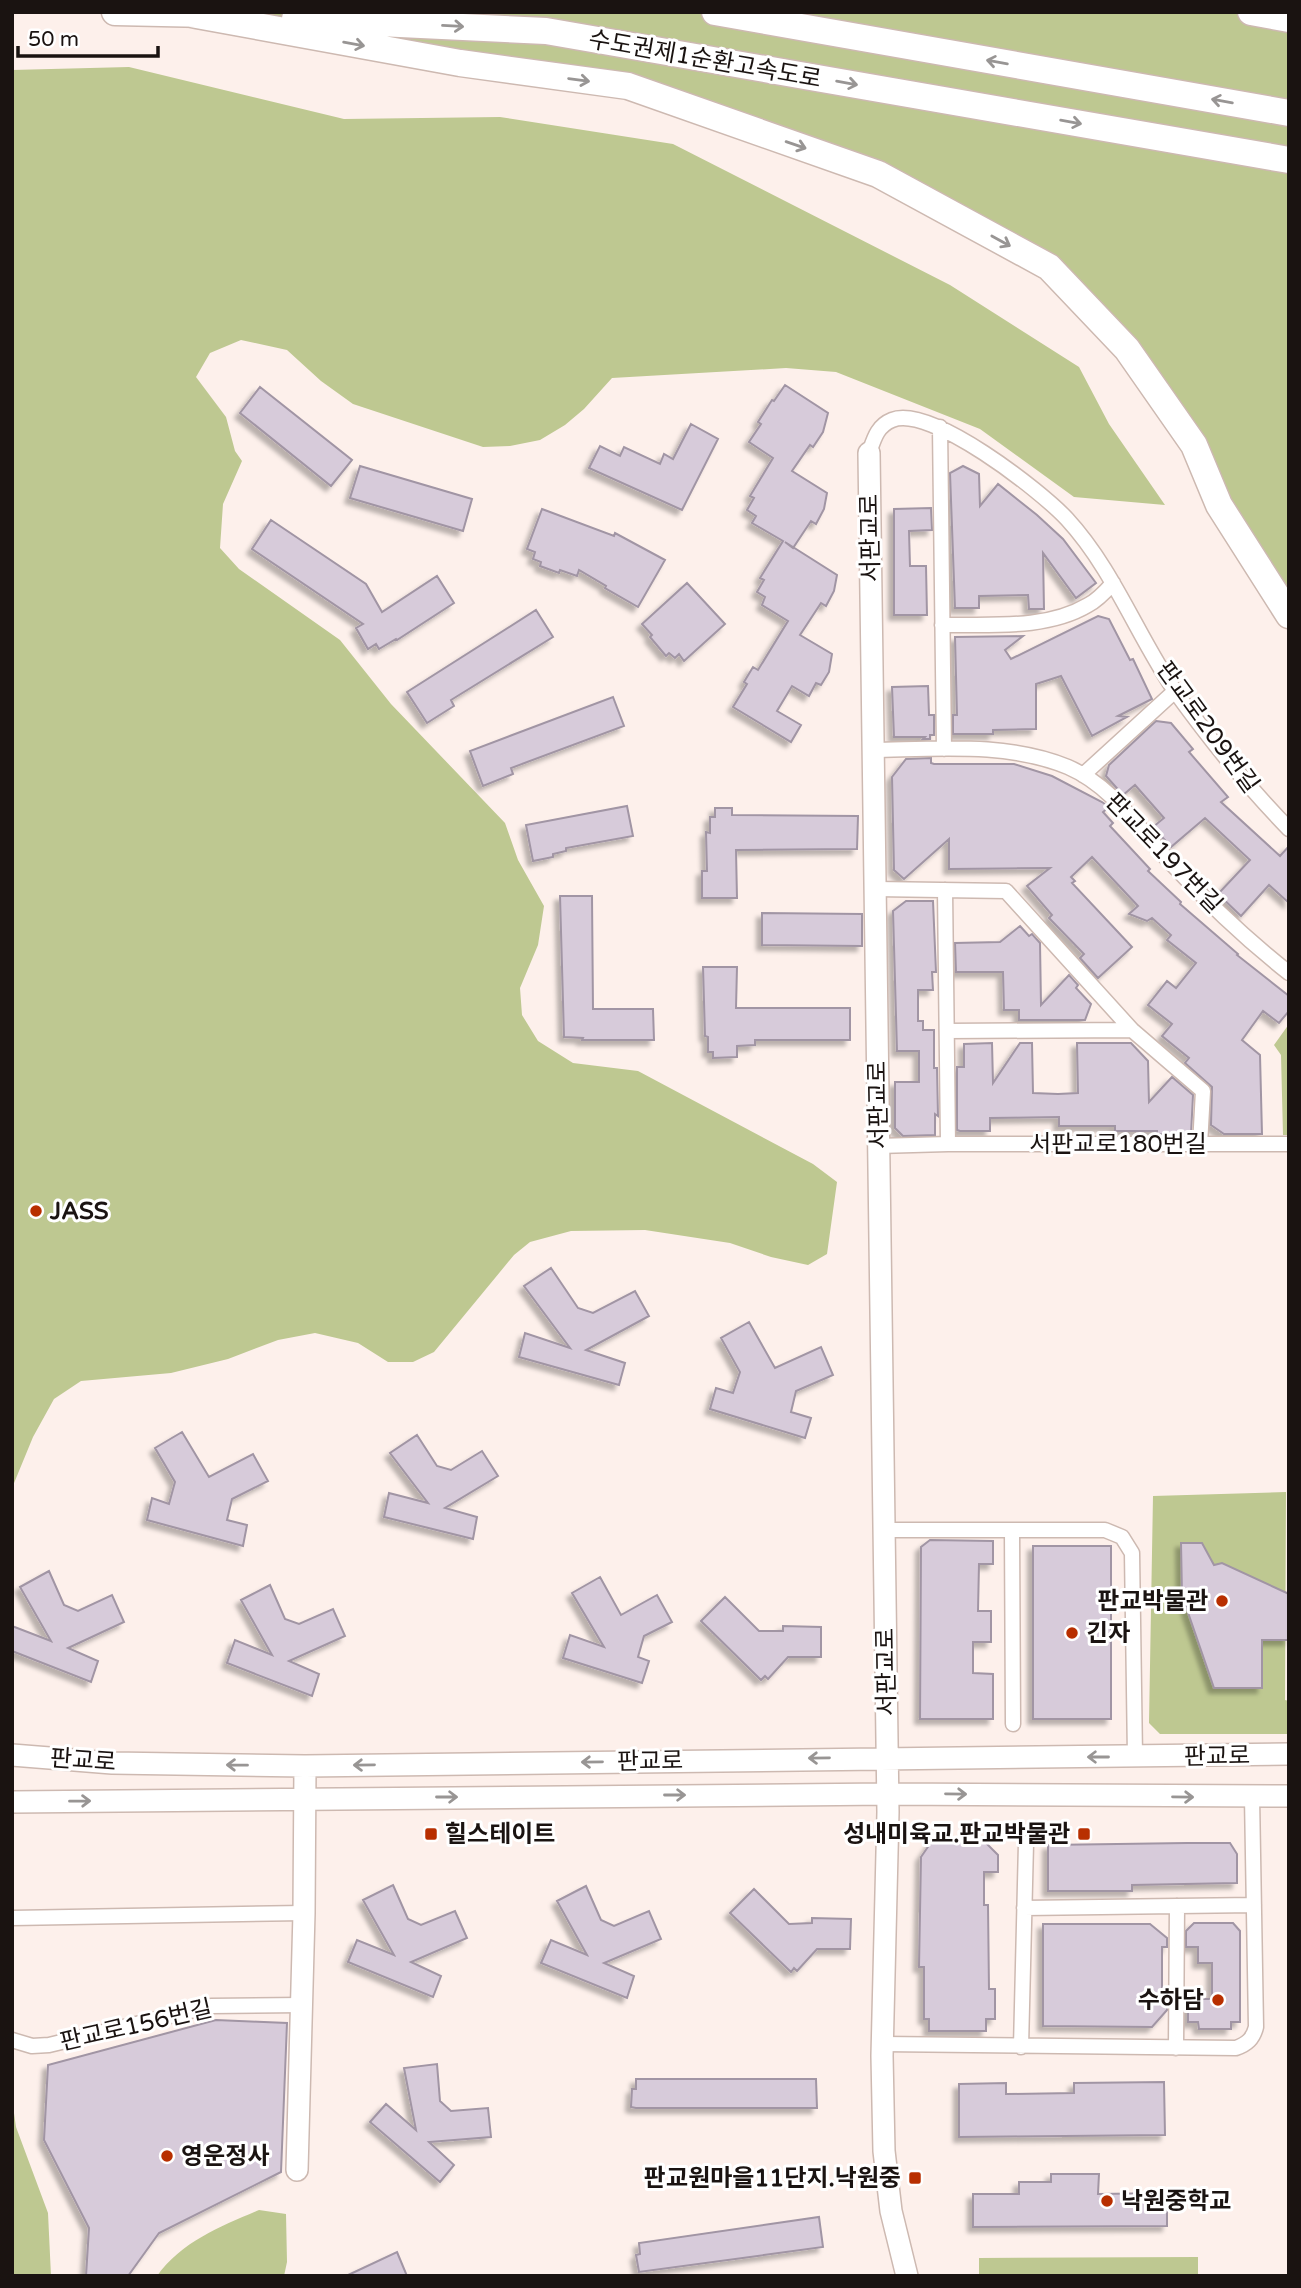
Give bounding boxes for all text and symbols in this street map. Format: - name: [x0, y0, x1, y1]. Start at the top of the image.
- scale bar: [18, 14, 158, 58]
- one-way arrow: [441, 20, 464, 33]
- street label: 수도권제1순환고속도로: [586, 25, 824, 94]
- text: 50 m: [28, 27, 79, 52]
- one-way arrow: [342, 38, 365, 51]
- one-way arrow: [986, 55, 1009, 68]
- one-way arrow: [567, 73, 590, 86]
- one-way arrow: [835, 77, 858, 90]
- one-way arrow: [1211, 94, 1233, 107]
- one-way arrow: [1059, 116, 1082, 129]
- one-way arrow: [784, 140, 806, 152]
- one-way arrow: [991, 234, 1011, 248]
- street label: 서판교로: [855, 494, 886, 582]
- street label: 판교로209번길: [1150, 656, 1265, 799]
- street label: 판교로197번길: [1099, 787, 1228, 919]
- street label: 서판교로: [863, 1061, 894, 1149]
- street label: 서판교로180번길: [1029, 1130, 1207, 1159]
- place label: JASS: [49, 1197, 109, 1226]
- marker: JASS: [28, 1203, 44, 1219]
- place label: 판교박물관: [1098, 1587, 1208, 1616]
- marker: 판교박물관: [1214, 1593, 1230, 1609]
- place label: 긴자: [1086, 1619, 1130, 1648]
- marker: 긴자: [1064, 1625, 1080, 1641]
- street label: 서판교로: [871, 1628, 902, 1716]
- street label: 판교로: [1184, 1741, 1250, 1772]
- street label: 판교로: [49, 1744, 117, 1777]
- street label: 판교로: [617, 1746, 683, 1777]
- one-way arrow: [1087, 1750, 1110, 1764]
- one-way arrow: [808, 1752, 831, 1765]
- one-way arrow: [580, 1755, 603, 1768]
- one-way arrow: [225, 1758, 248, 1772]
- one-way arrow: [353, 1758, 376, 1772]
- one-way arrow: [663, 1788, 686, 1802]
- one-way arrow: [944, 1788, 967, 1801]
- one-way arrow: [435, 1790, 458, 1804]
- one-way arrow: [1172, 1790, 1195, 1804]
- one-way arrow: [69, 1794, 92, 1808]
- place label: 힐스테이트: [445, 1820, 555, 1849]
- place label: 성내미육교.판교박물관: [843, 1820, 1070, 1849]
- marker: 힐스테이트: [423, 1826, 439, 1842]
- marker: 성내미육교.판교박물관: [1076, 1826, 1092, 1842]
- place label: 수하담: [1138, 1986, 1204, 2015]
- marker: 수하담: [1210, 1992, 1226, 2008]
- street label: 판교로156번길: [57, 1994, 215, 2057]
- place label: 영운정사: [181, 2142, 269, 2171]
- marker: 영운정사: [159, 2148, 175, 2164]
- place label: 판교원마을11단지.낙원중: [644, 2164, 901, 2193]
- marker: 판교원마을11단지.낙원중: [907, 2170, 923, 2186]
- place label: 낙원중학교: [1121, 2187, 1231, 2216]
- marker: 낙원중학교: [1099, 2193, 1115, 2209]

